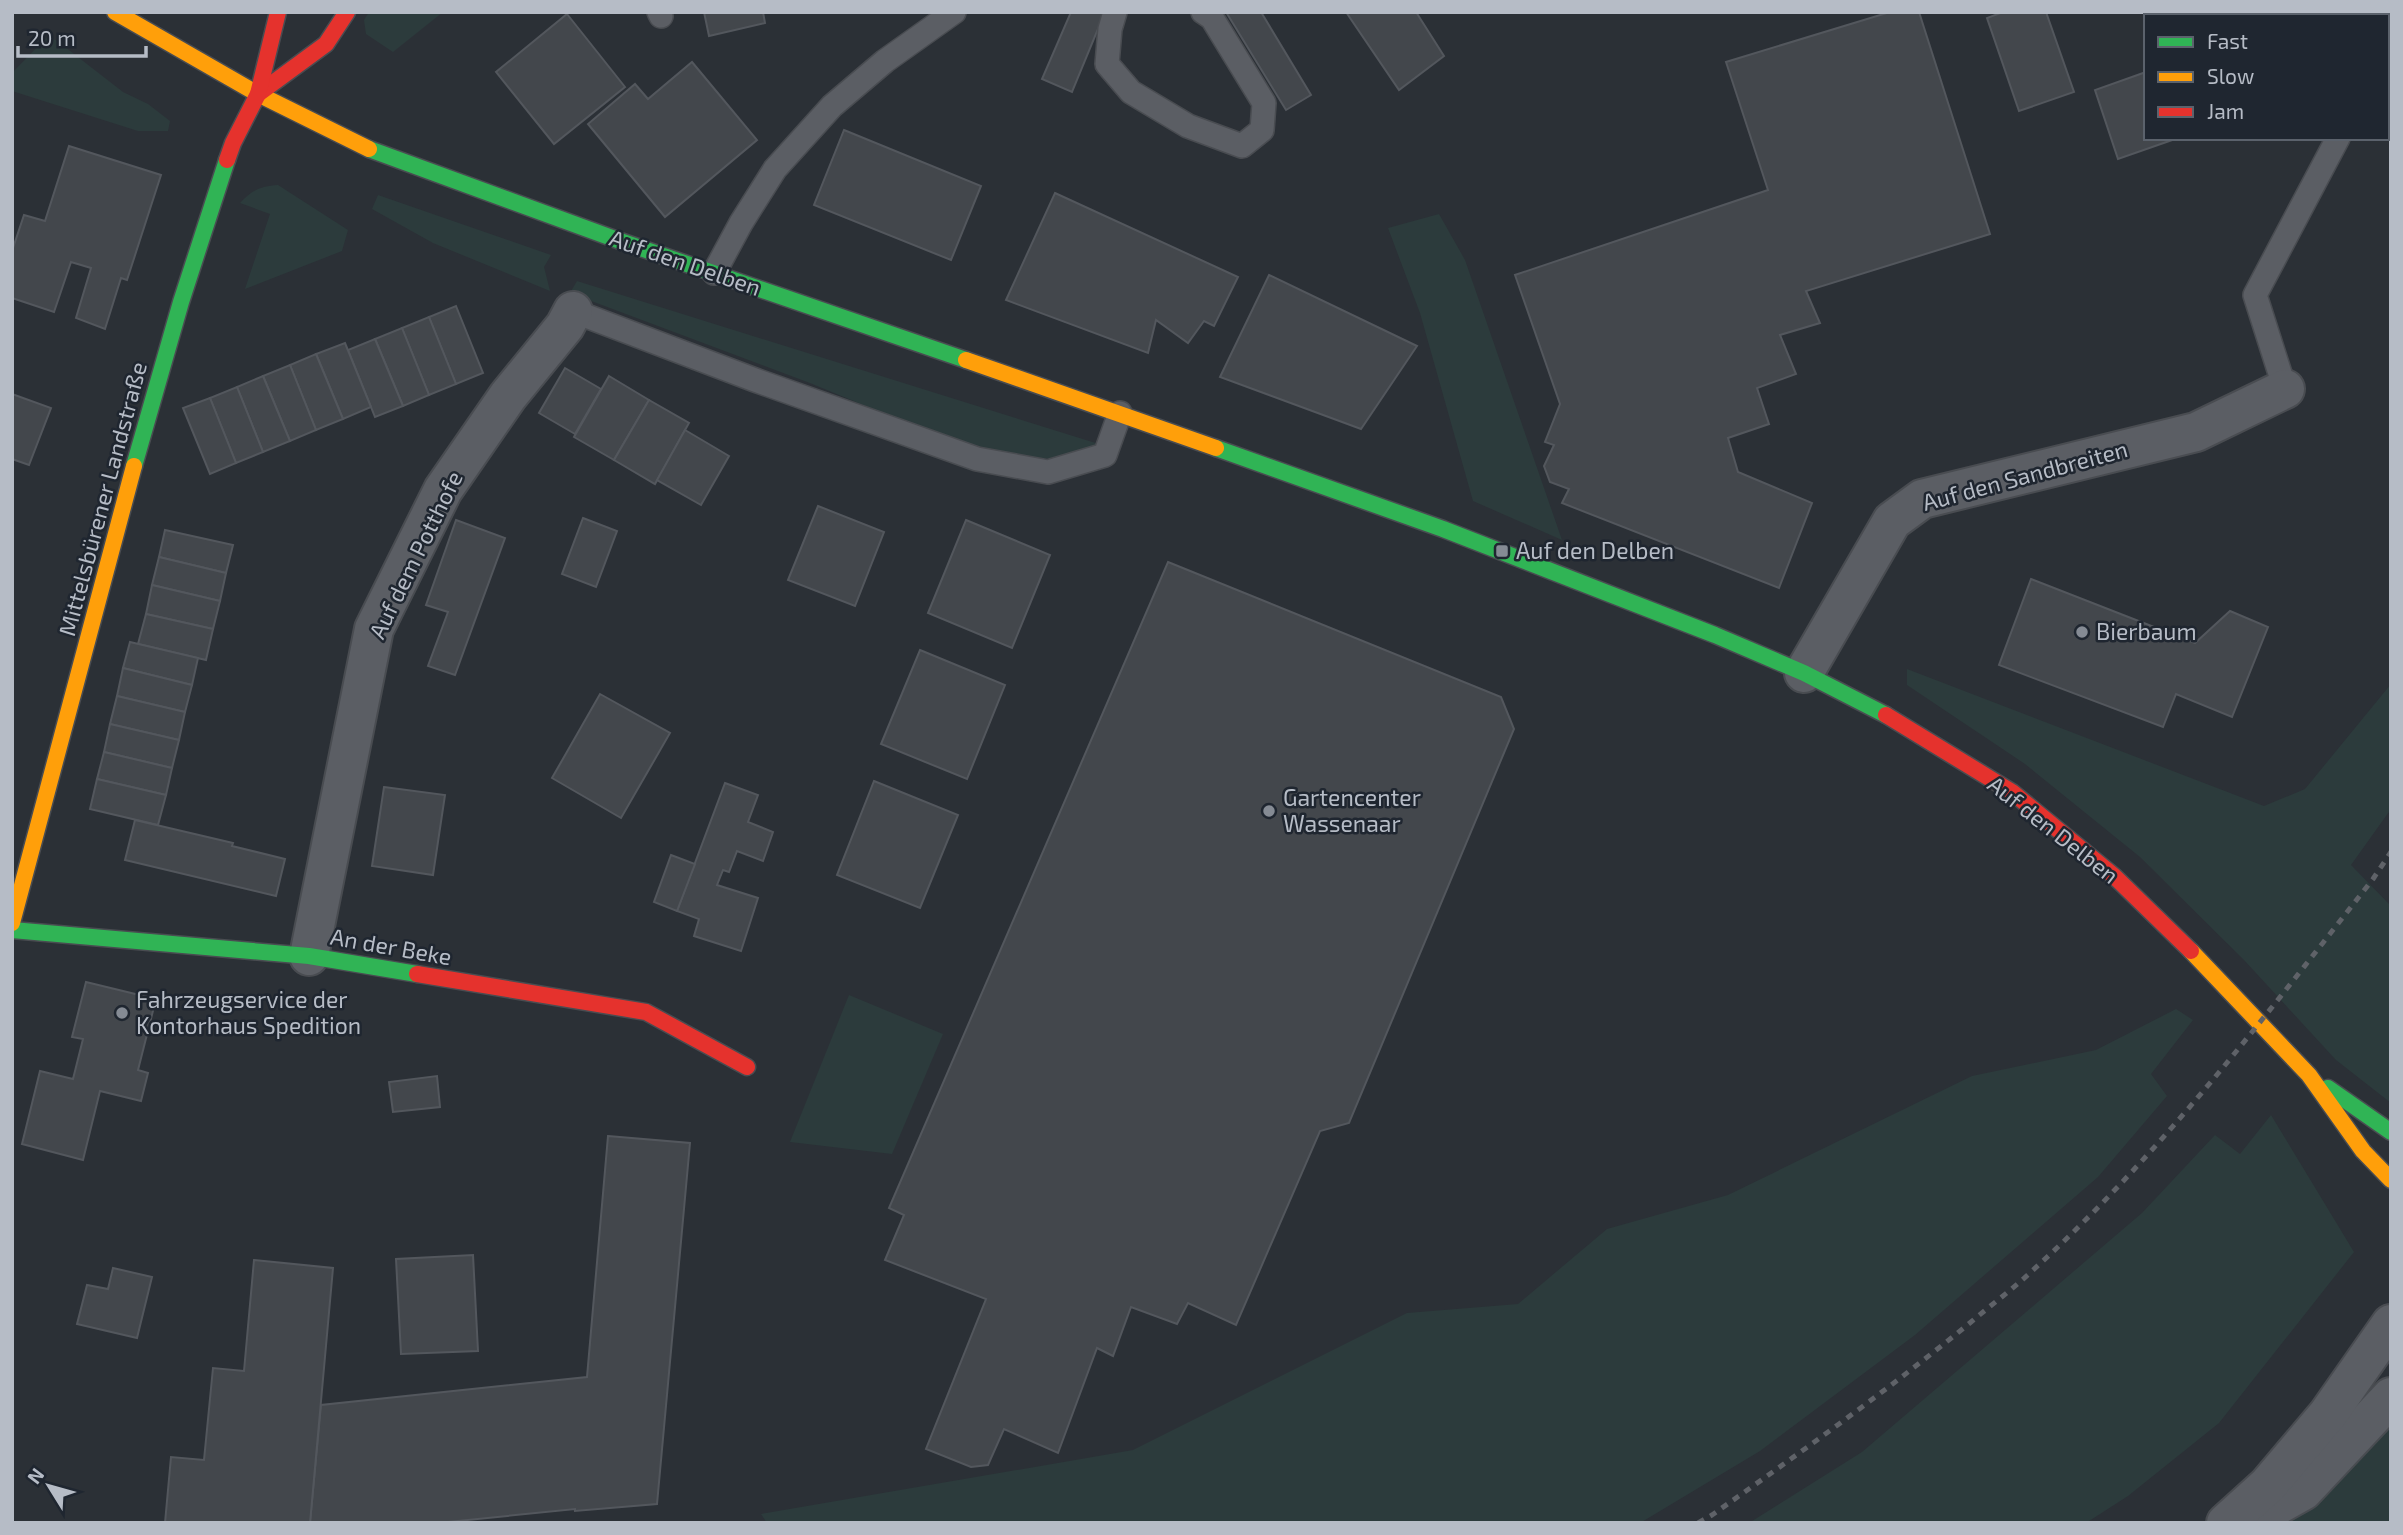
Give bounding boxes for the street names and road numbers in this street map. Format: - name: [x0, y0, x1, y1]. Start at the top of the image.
- street label: Auf den Delben: [606, 223, 765, 301]
- street label: Mittelsbürener Landstraße: [52, 359, 152, 639]
- street label: Auf den Sandbreiten: [1919, 434, 2131, 516]
- street label: Auf dem Potthofe: [362, 466, 468, 643]
- street label: Auf den Delben: [1983, 769, 2125, 889]
- street label: An der Beke: [328, 922, 454, 970]

